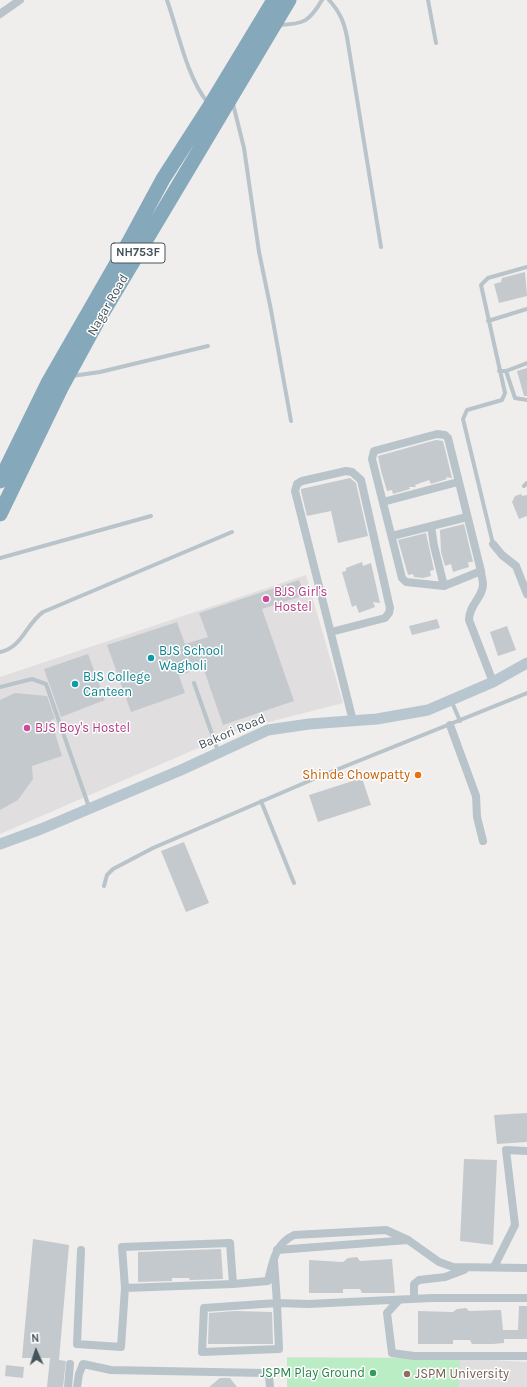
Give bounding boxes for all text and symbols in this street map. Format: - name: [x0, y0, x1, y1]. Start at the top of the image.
- road number: NH753F: [111, 243, 165, 263]
- street label: Nagar Road: [84, 272, 132, 338]
- place label: BJS Girl's Hostel: [274, 584, 327, 615]
- marker: BJS Girl's Hostel: [261, 594, 271, 604]
- place label: BJS School Wagholi: [159, 643, 224, 674]
- marker: BJS School Wagholi: [146, 653, 156, 663]
- place label: BJS College Canteen: [83, 669, 150, 700]
- marker: BJS College Canteen: [70, 679, 80, 689]
- street label: Bakori Road: [196, 711, 268, 753]
- place label: BJS Boy's Hostel: [35, 720, 130, 736]
- marker: BJS Boy's Hostel: [22, 723, 32, 733]
- place label: Shinde Chowpatty: [302, 767, 410, 783]
- marker: Shinde Chowpatty: [413, 770, 423, 780]
- north arrow: [16, 1331, 56, 1371]
- text: N: [31, 1332, 40, 1345]
- place label: JSPM Play Ground: [260, 1365, 365, 1381]
- place label: JSPM University: [415, 1366, 509, 1382]
- marker: JSPM Play Ground: [368, 1368, 378, 1378]
- marker: JSPM University: [402, 1369, 412, 1379]

